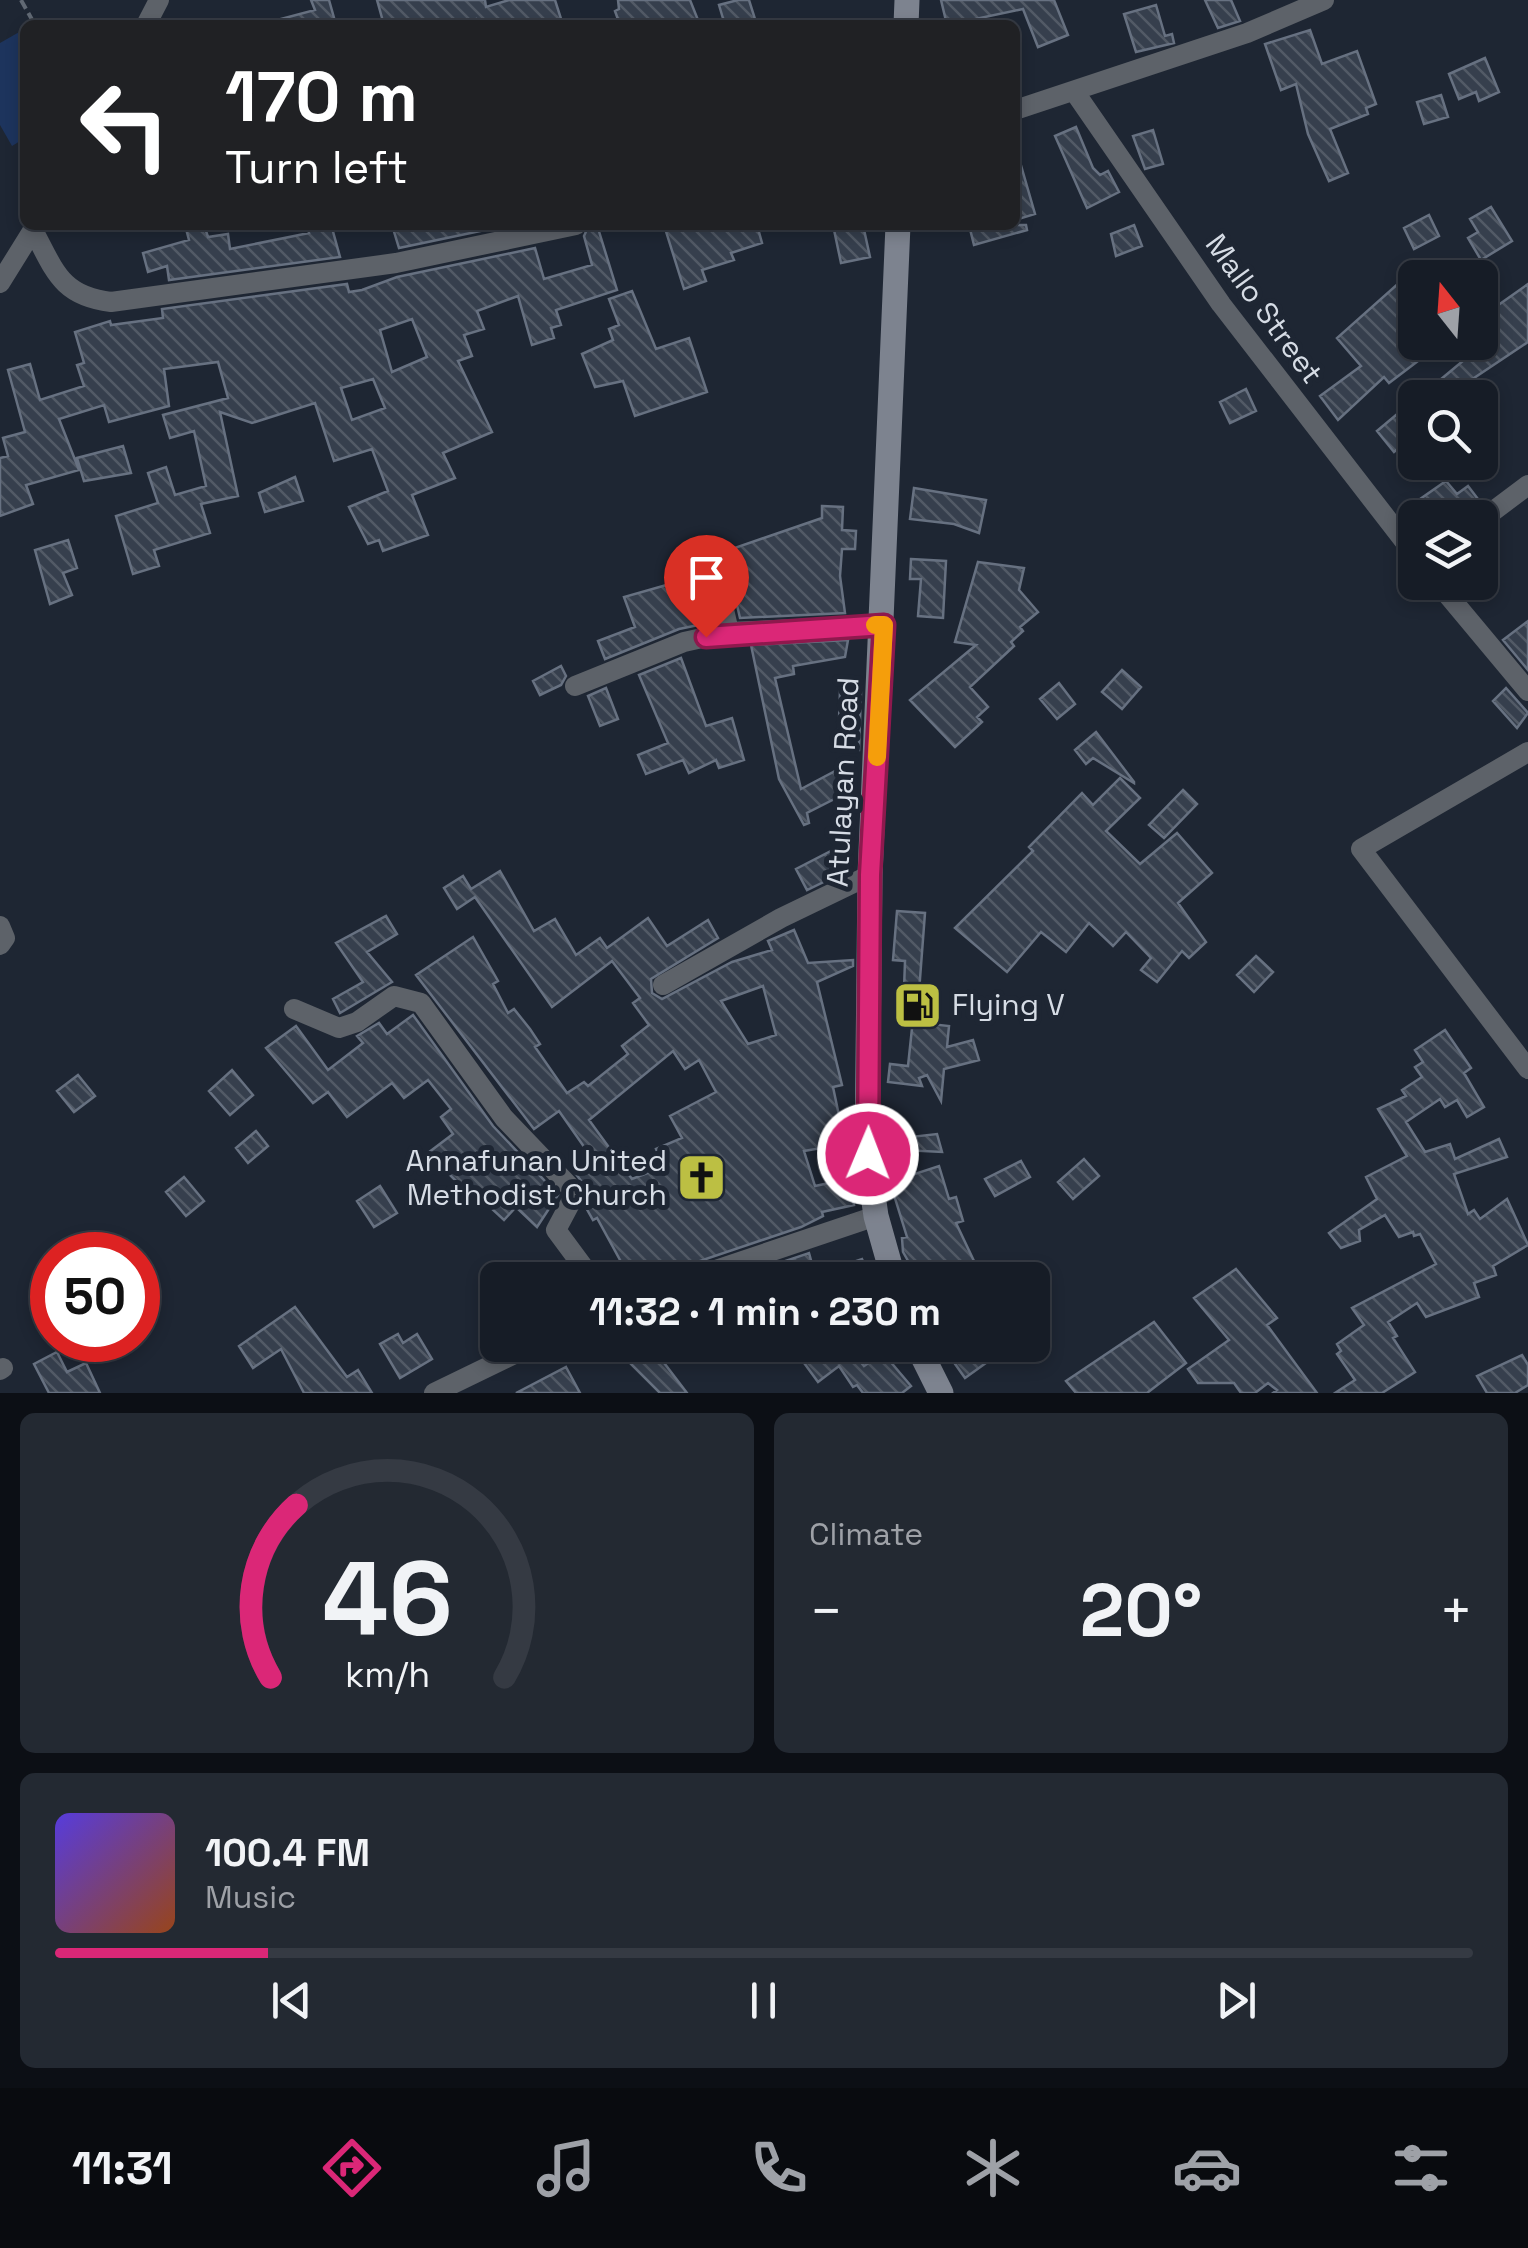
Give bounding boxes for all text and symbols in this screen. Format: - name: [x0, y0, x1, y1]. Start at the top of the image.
- text: 170 m: [225, 52, 418, 141]
- icon: left: [60, 60, 190, 190]
- text: Turn left: [225, 139, 408, 196]
- street label: Mallo Street: [1197, 226, 1332, 391]
- north arrow: [1398, 260, 1498, 360]
- map controls: [1398, 260, 1498, 600]
- button: search: [1398, 380, 1498, 480]
- button: layers: [1398, 500, 1498, 600]
- pin: [664, 535, 749, 638]
- icon: arrive: [679, 550, 734, 605]
- street label: Atulayan Road: [818, 676, 867, 888]
- fuel station icon: Flying V: [891, 979, 943, 1031]
- place label: Flying V: [952, 985, 1065, 1024]
- position arrow: [816, 1102, 920, 1206]
- place label: Annafunan United Methodist Church: [406, 1141, 667, 1214]
- church icon: Annafunan United Methodist Church: [676, 1152, 728, 1204]
- speed limit sign: 50: [30, 1232, 160, 1362]
- text: 11:32 · 1 min · 230 m: [589, 1288, 941, 1336]
- text: Climate: [809, 1514, 923, 1554]
- text: 46: [322, 1533, 452, 1665]
- text: 20°: [1080, 1562, 1202, 1658]
- text: −: [809, 1576, 843, 1646]
- text: +: [1439, 1576, 1473, 1646]
- text: km/h: [344, 1652, 430, 1697]
- text: 100.4 FM: [205, 1829, 370, 1877]
- text: Music: [205, 1877, 296, 1917]
- icon: previous: [264, 1973, 319, 2028]
- icon: pause: [736, 1973, 791, 2028]
- icon: next: [1209, 1973, 1264, 2028]
- icon: directions: [317, 2133, 387, 2203]
- icon: music: [531, 2133, 601, 2203]
- icon: phone: [744, 2133, 814, 2203]
- icon: climate: [958, 2133, 1028, 2203]
- icon: car: [1172, 2133, 1242, 2203]
- icon: filters: [1386, 2133, 1456, 2203]
- text: 11:31: [72, 2140, 173, 2197]

